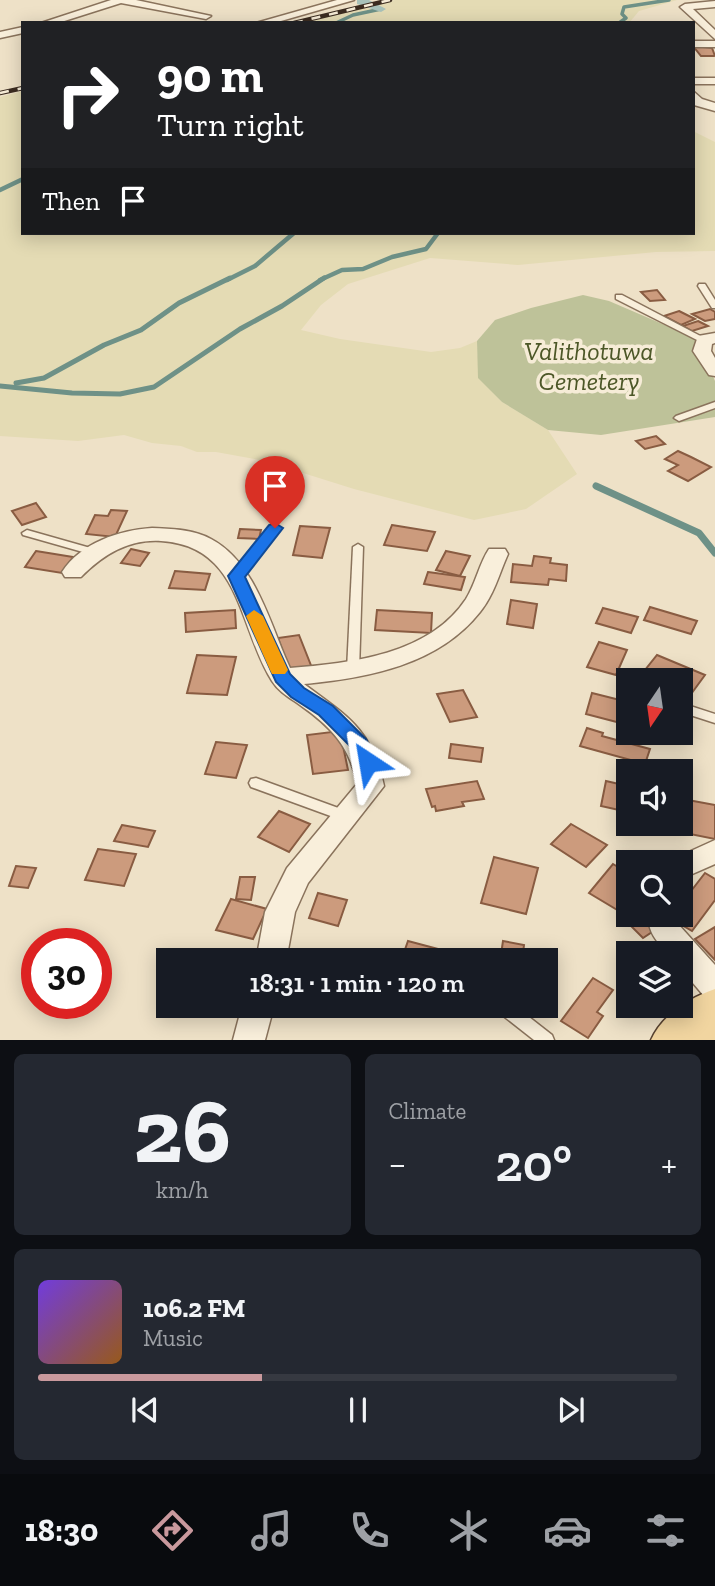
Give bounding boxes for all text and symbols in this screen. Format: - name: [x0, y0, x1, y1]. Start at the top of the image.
- text: 90 m: [157, 46, 264, 105]
- icon: right: [42, 49, 133, 140]
- text: Turn right: [157, 106, 304, 144]
- icon: arrive: [114, 182, 152, 220]
- text: Then: [42, 185, 100, 217]
- park label: Valithotuwa Cemetery: [524, 335, 654, 397]
- pin: [245, 456, 305, 528]
- icon: arrive: [256, 467, 294, 505]
- north arrow: [616, 668, 693, 746]
- map controls: [616, 668, 693, 1018]
- position arrow: [331, 725, 405, 799]
- button: sound: [616, 759, 693, 836]
- button: search: [616, 850, 693, 927]
- speed limit sign: 30: [21, 928, 112, 1019]
- button: layers: [616, 941, 693, 1018]
- text: 18:31 · 1 min · 120 m: [249, 967, 465, 999]
- text: 26: [133, 1076, 231, 1185]
- text: Climate: [389, 1097, 466, 1125]
- text: 20°: [495, 1132, 572, 1194]
- text: −: [389, 1141, 406, 1187]
- text: +: [661, 1141, 677, 1187]
- text: km/h: [156, 1176, 209, 1204]
- text: 106.2 FM: [143, 1292, 245, 1324]
- text: Music: [143, 1324, 203, 1352]
- icon: previous: [126, 1391, 164, 1429]
- icon: pause: [339, 1391, 377, 1429]
- icon: next: [552, 1391, 590, 1429]
- icon: directions: [148, 1506, 197, 1555]
- icon: music: [247, 1506, 296, 1555]
- icon: phone: [345, 1506, 394, 1555]
- icon: climate: [444, 1506, 493, 1555]
- icon: car: [543, 1506, 592, 1555]
- icon: filters: [641, 1506, 690, 1555]
- text: 18:30: [25, 1511, 98, 1549]

